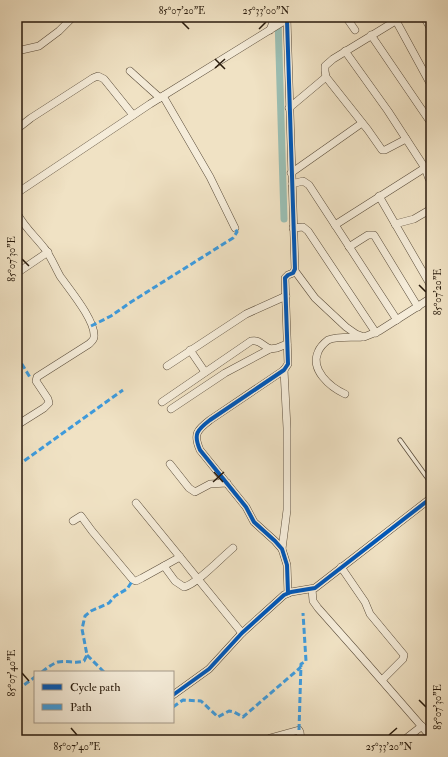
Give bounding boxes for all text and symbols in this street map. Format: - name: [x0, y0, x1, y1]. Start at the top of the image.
- text: 85°07'20"E: [159, 5, 205, 17]
- text: 25°33'00"N: [243, 5, 289, 17]
- text: 85°07'30"E: [6, 236, 18, 282]
- text: 85°07'20"E: [432, 269, 444, 315]
- text: 85°07'40"E: [6, 650, 18, 696]
- legend: [34, 671, 174, 723]
- text: Cycle path: [70, 680, 121, 695]
- text: 85°07'30"E: [432, 684, 444, 730]
- text: Path: [70, 700, 93, 715]
- text: 85°07'40"E: [54, 741, 100, 753]
- text: 25°33'20"N: [366, 741, 412, 753]

